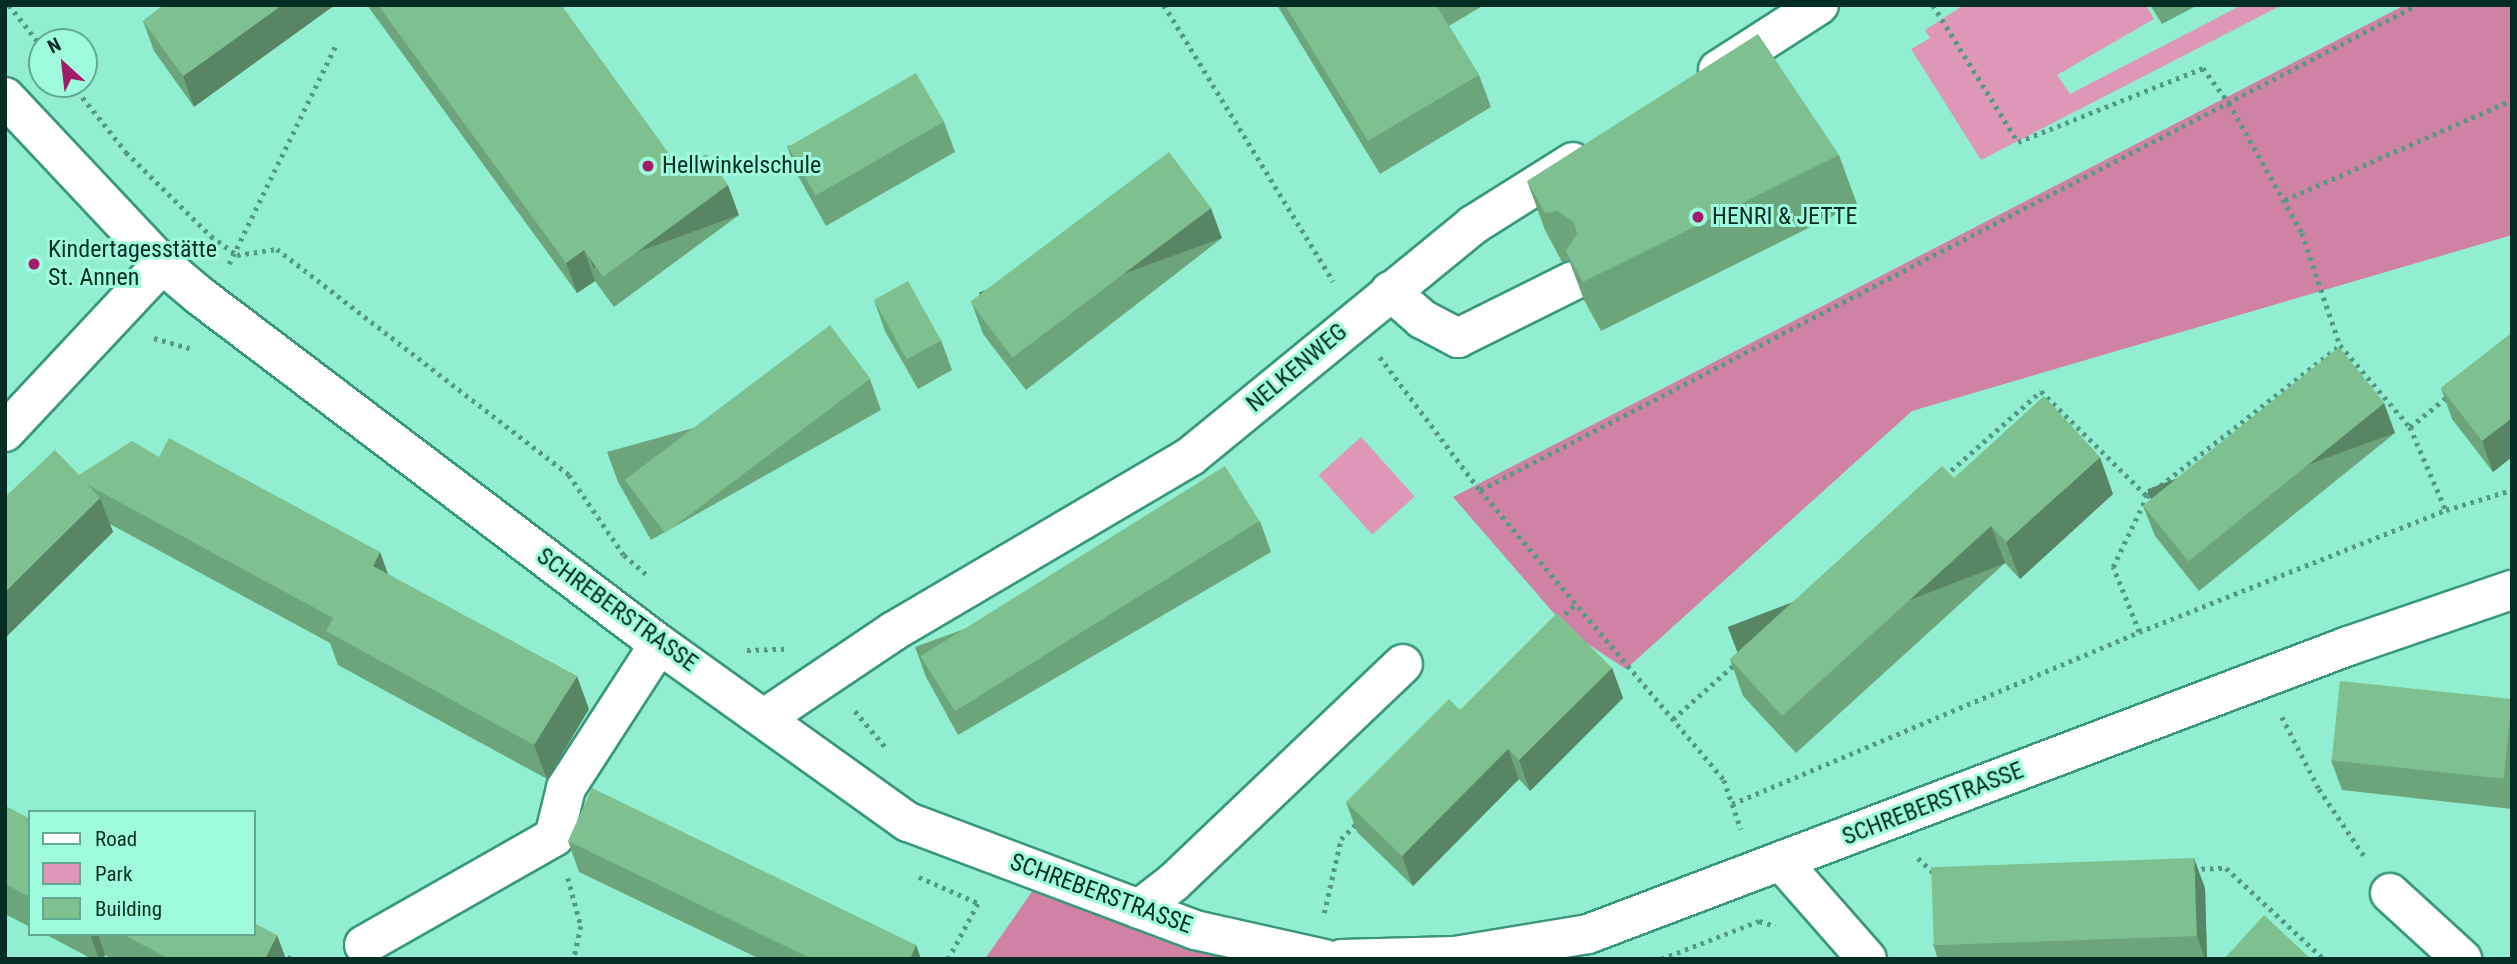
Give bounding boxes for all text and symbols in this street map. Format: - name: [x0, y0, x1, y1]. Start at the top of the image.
- north arrow: [28, 28, 98, 98]
- text: N: [44, 33, 65, 59]
- place label: Hellwinkelschule: [662, 152, 821, 180]
- marker: Hellwinkelschule: [640, 158, 656, 174]
- place label: HENRI & JETTE: [1712, 203, 1857, 231]
- marker: HENRI & JETTE: [1690, 209, 1706, 225]
- place label: Kindertagesstätte St. Annen: [48, 236, 217, 292]
- marker: Kindertagesstätte St. Annen: [26, 256, 42, 272]
- street label: NELKENWEG: [1241, 318, 1353, 418]
- street label: SCHREBERSTRASSE: [531, 542, 703, 678]
- street label: SCHREBERSTRASSE: [1838, 756, 2028, 852]
- legend: [28, 810, 256, 936]
- text: Road: [95, 827, 137, 851]
- street label: SCHREBERSTRASSE: [1006, 848, 1196, 940]
- text: Park: [95, 862, 132, 886]
- text: Building: [95, 897, 162, 921]

